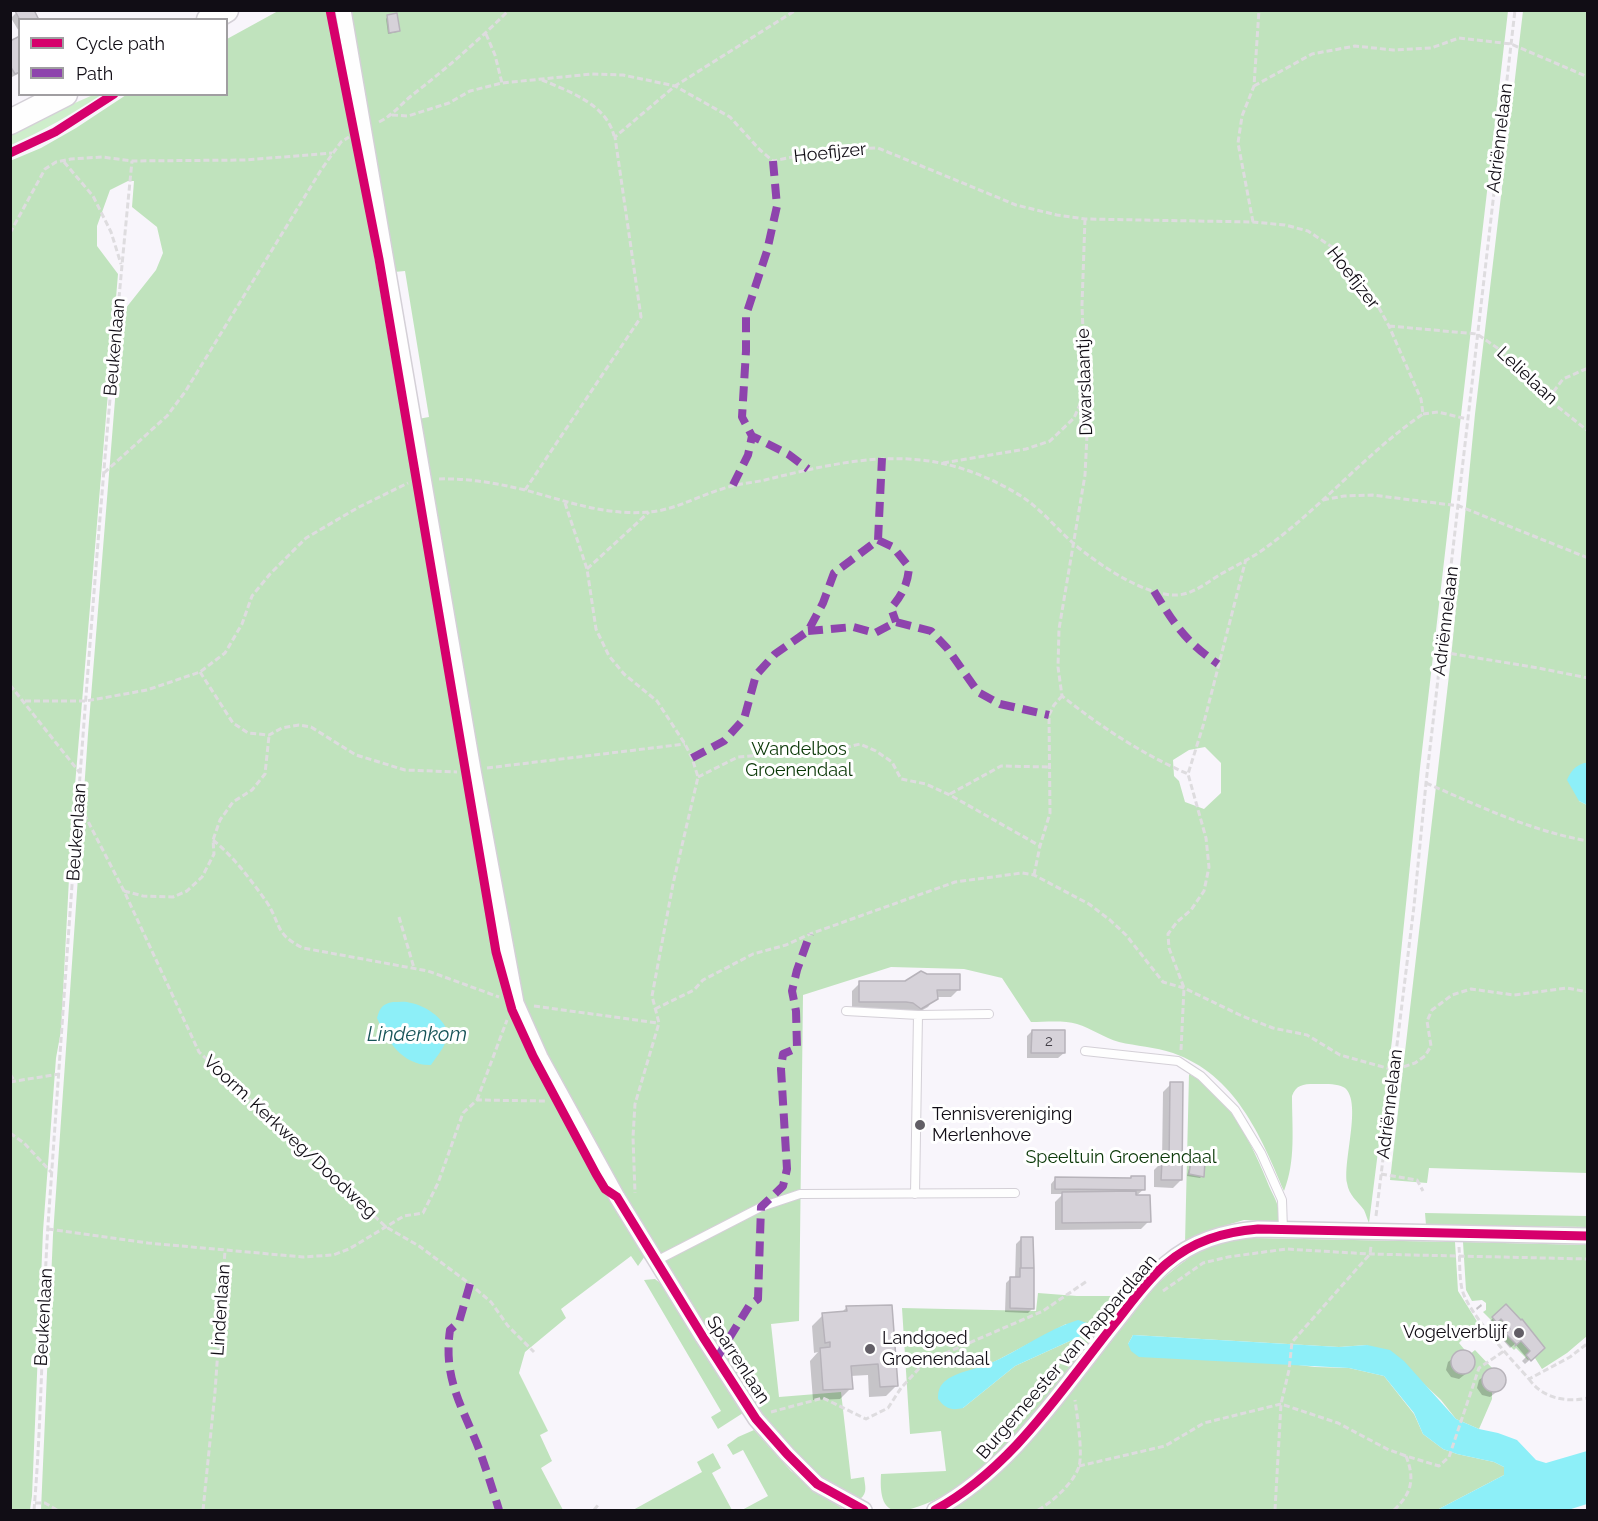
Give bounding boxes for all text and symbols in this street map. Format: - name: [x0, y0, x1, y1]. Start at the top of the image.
- legend: [18, 18, 228, 96]
- text: Cycle path: [76, 33, 165, 54]
- text: Path: [76, 63, 113, 84]
- street label: Adriënnelaan: [1483, 82, 1517, 194]
- street label: Hoefijzer: [793, 138, 867, 168]
- street label: Hoefijzer: [1322, 243, 1384, 313]
- street label: Beukenlaan: [100, 297, 130, 397]
- street label: Dwarslaantje: [1072, 328, 1098, 436]
- street label: Lelielaan: [1492, 342, 1562, 410]
- street label: Adriënnelaan: [1429, 565, 1463, 677]
- park label: Wandelbos Groenendaal: [745, 739, 853, 782]
- street label: Beukenlaan: [63, 782, 91, 882]
- water label: Lindenkom: [367, 1023, 467, 1047]
- house number: 2: [1045, 1032, 1053, 1050]
- street label: Adriënnelaan: [1373, 1048, 1407, 1160]
- street label: Voorm. Kerkweg/Doodweg: [199, 1051, 381, 1223]
- place label: Tennisvereniging Merlenhove: [932, 1104, 1072, 1146]
- marker: Tennisvereniging Merlenhove: [913, 1118, 927, 1132]
- park label: Speeltuin Groenendaal: [1025, 1147, 1217, 1169]
- street label: Burgemeester van Rappardlaan: [972, 1250, 1162, 1464]
- street label: Lindenlaan: [207, 1263, 235, 1357]
- street label: Beukenlaan: [31, 1267, 57, 1367]
- street label: Sparrenlaan: [702, 1312, 774, 1408]
- place label: Vogelverblijf: [1403, 1322, 1507, 1344]
- marker: Vogelverblijf: [1512, 1326, 1526, 1340]
- place label: Landgoed Groenendaal: [882, 1328, 989, 1370]
- marker: Landgoed Groenendaal: [863, 1342, 877, 1356]

